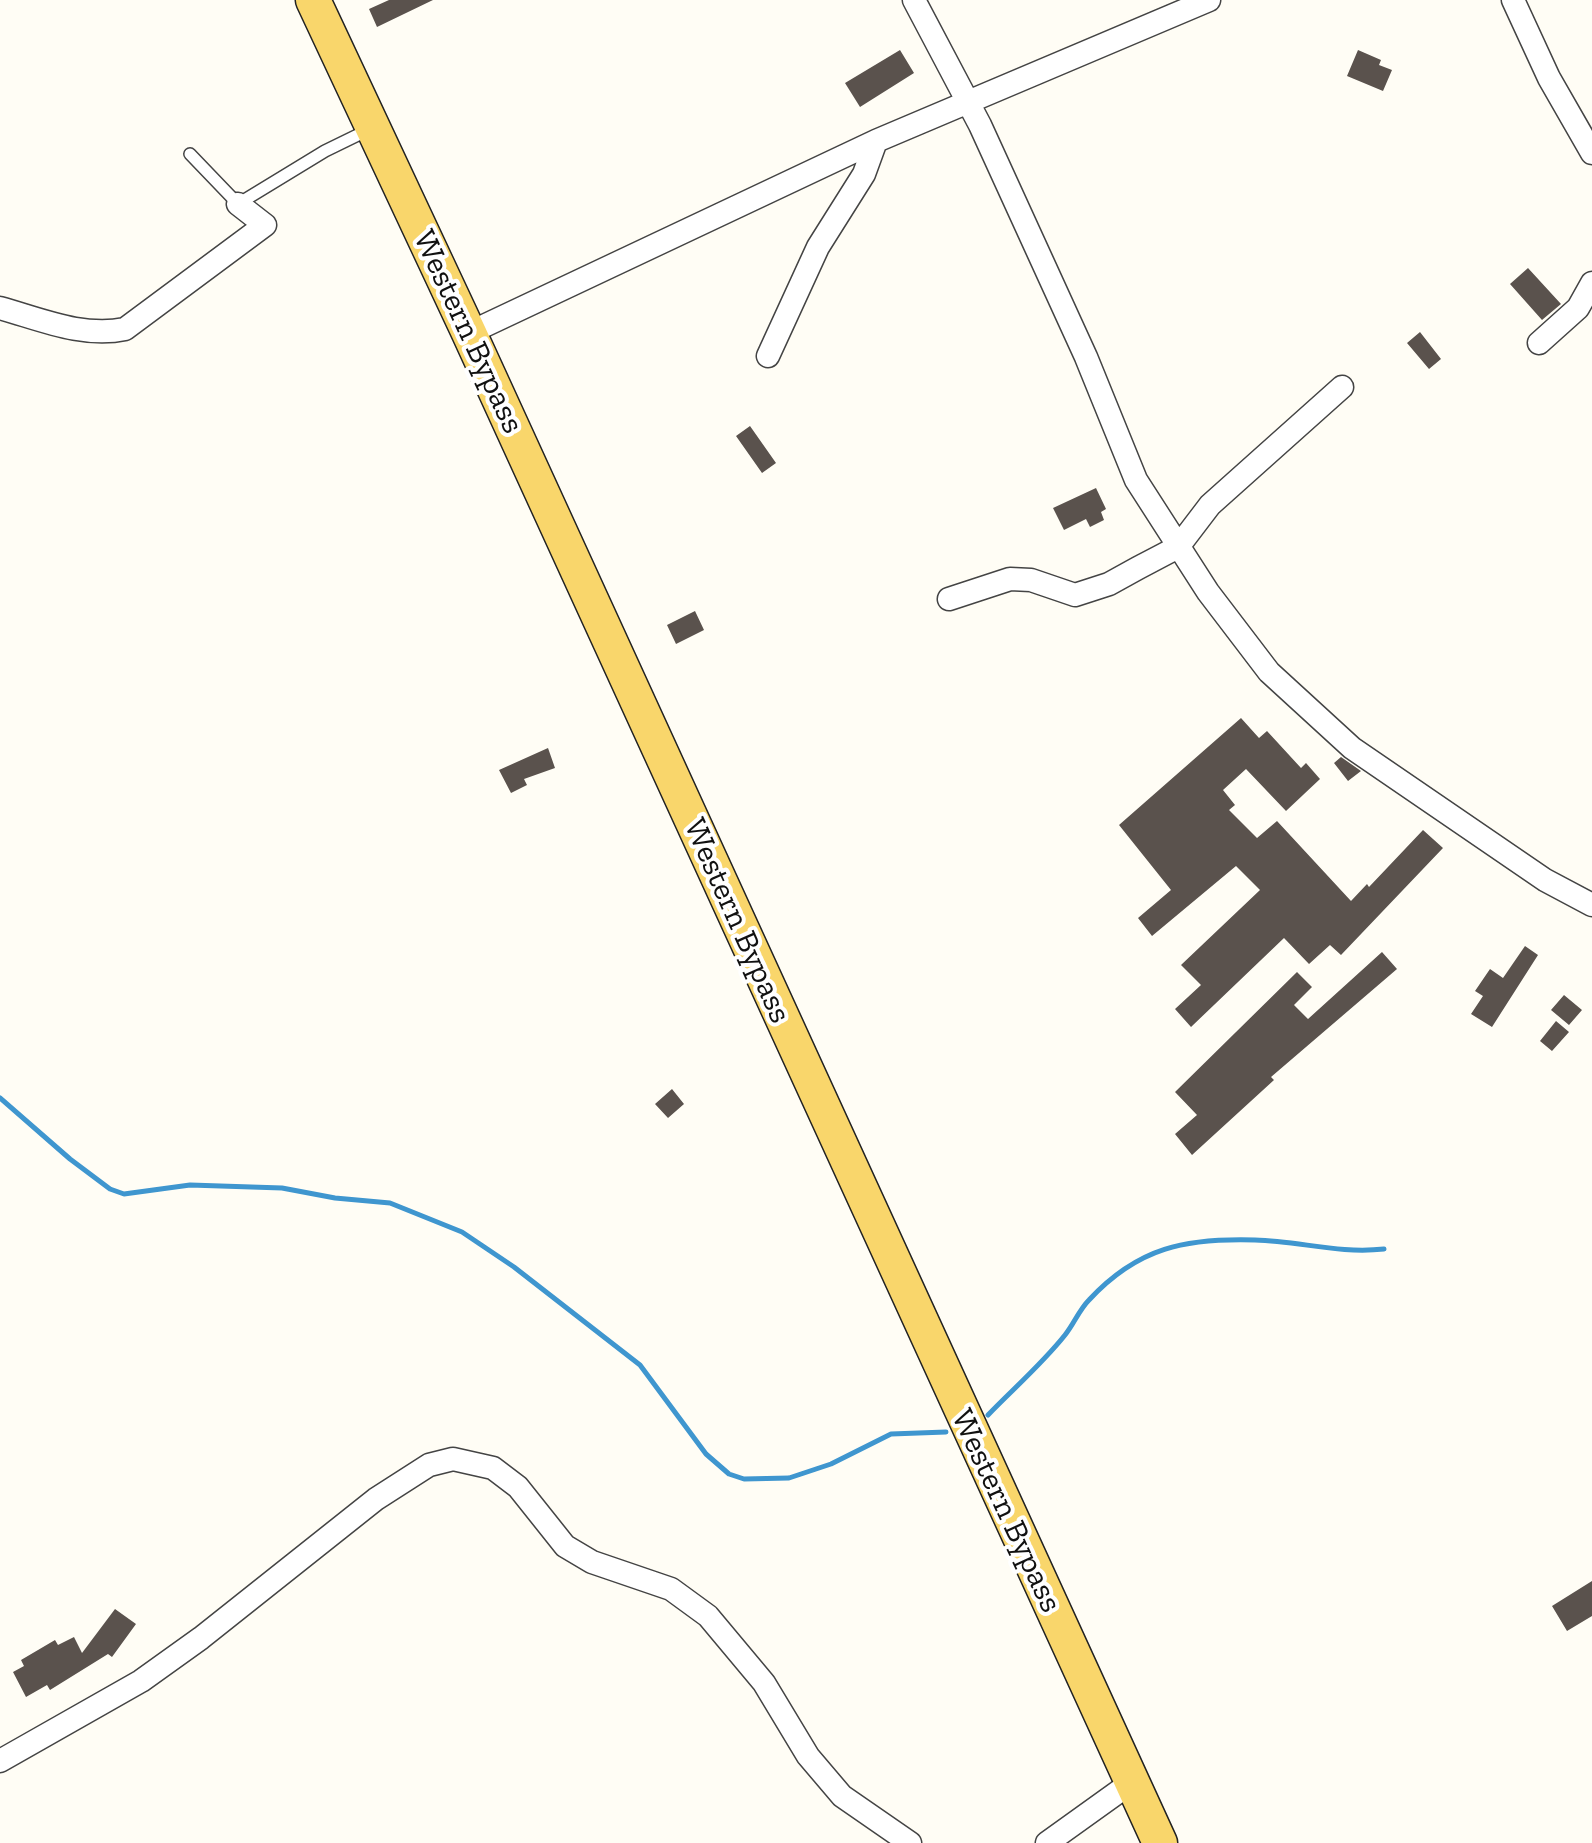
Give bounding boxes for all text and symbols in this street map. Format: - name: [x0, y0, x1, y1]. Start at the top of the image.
- street label: Western Bypass: [404, 224, 532, 440]
- street label: Western Bypass: [675, 813, 799, 1029]
- street label: Western Bypass: [942, 1403, 1070, 1619]

